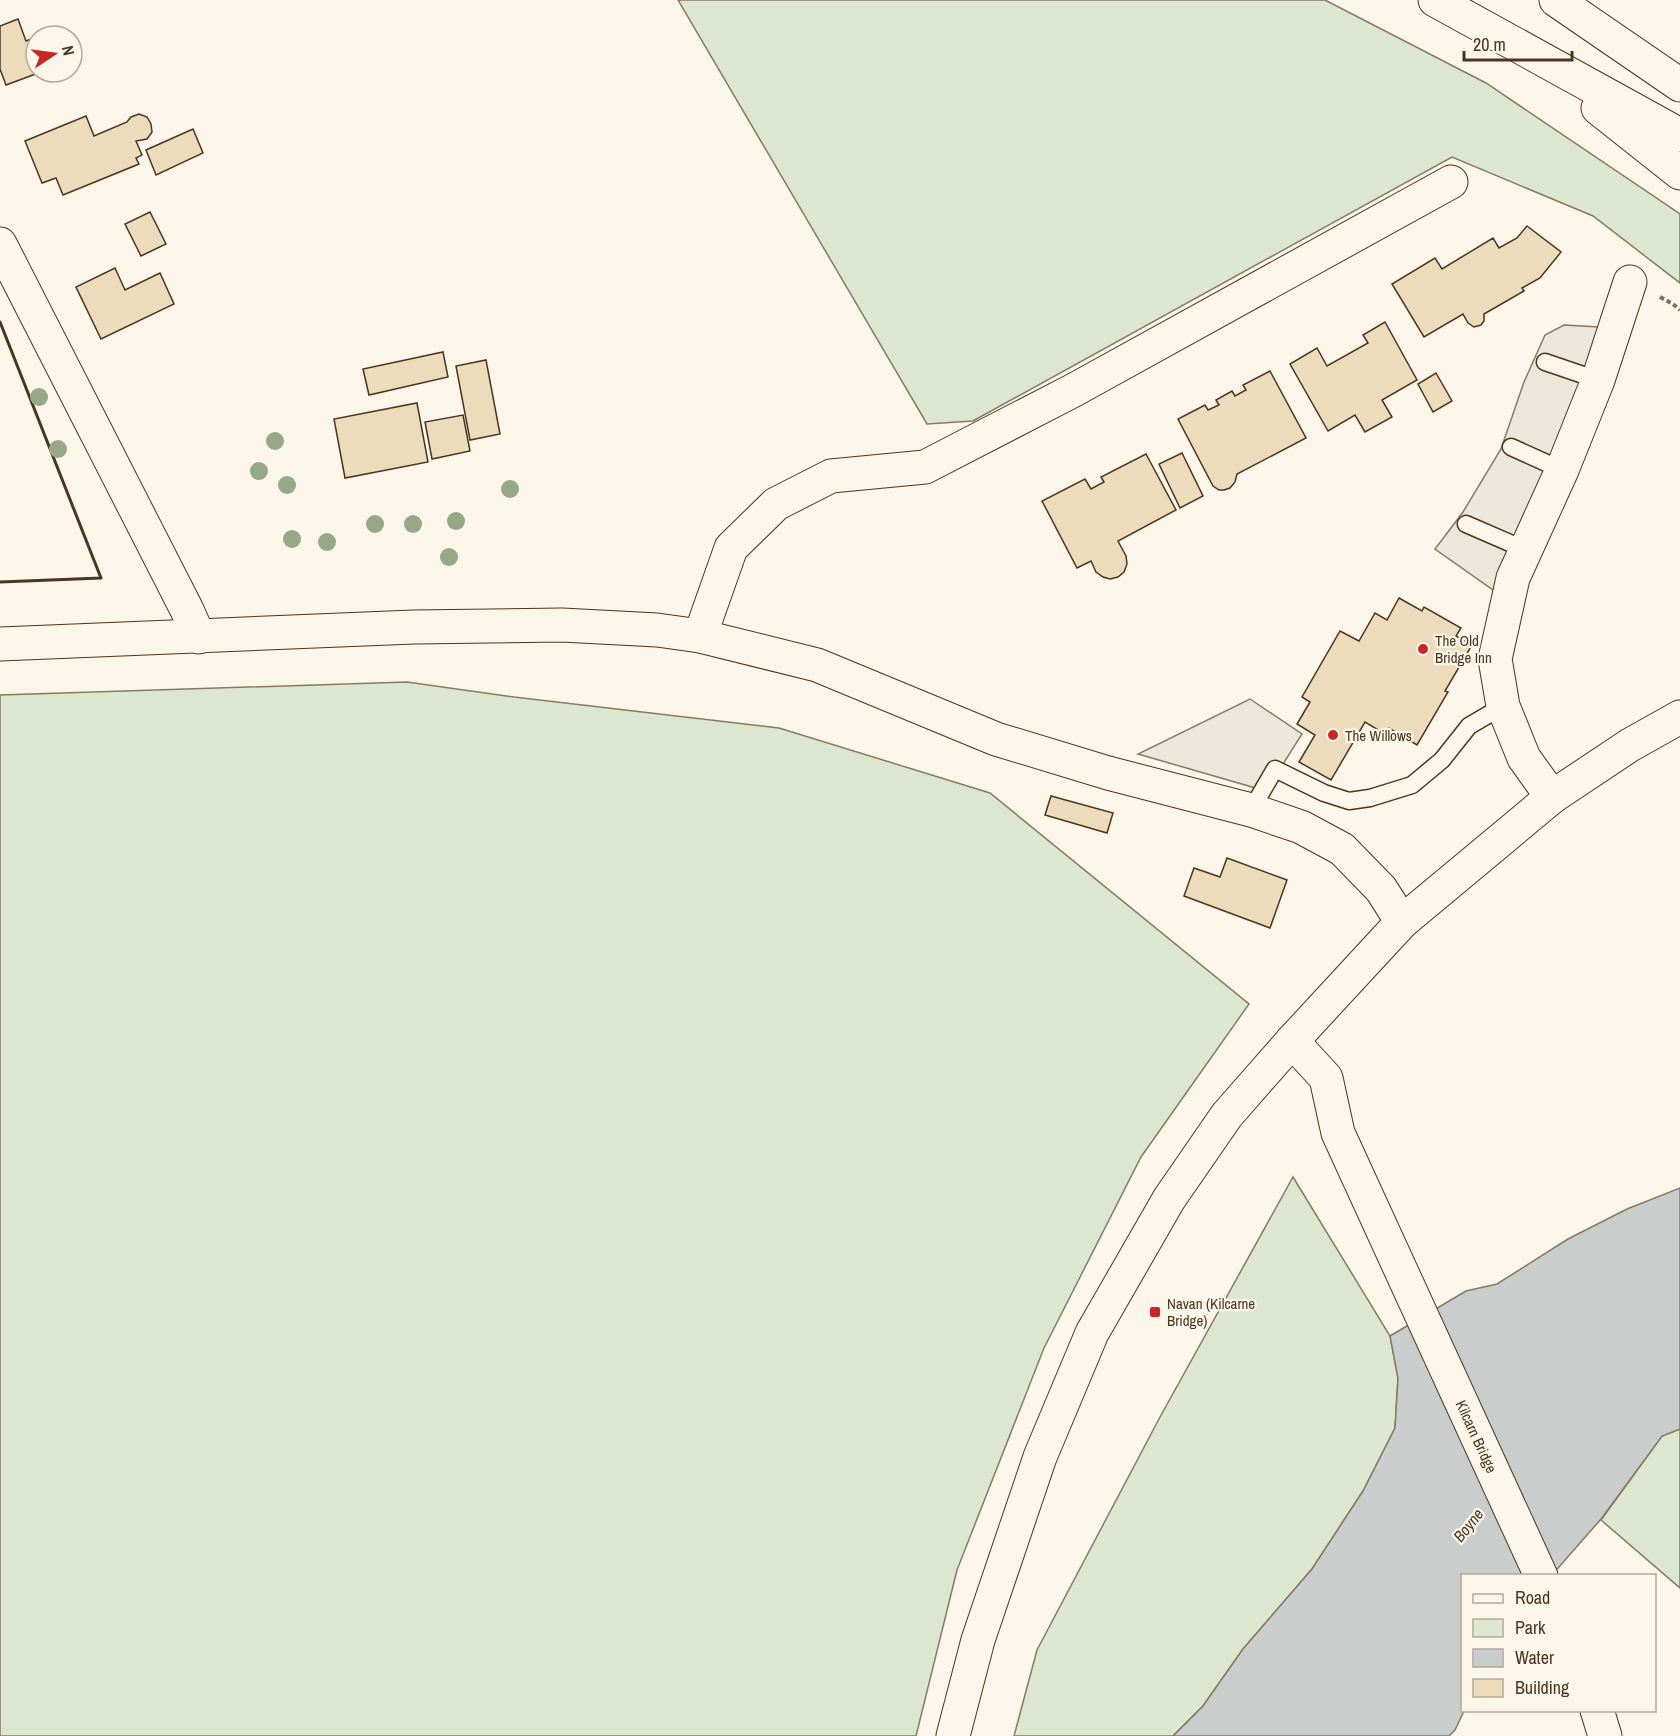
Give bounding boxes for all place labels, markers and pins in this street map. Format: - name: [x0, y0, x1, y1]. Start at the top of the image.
- place label: The Old Bridge Inn: [1435, 630, 1492, 668]
- marker: The Old Bridge Inn: [1416, 642, 1430, 656]
- place label: The Willows: [1345, 725, 1412, 746]
- marker: The Willows: [1326, 728, 1340, 742]
- place label: Navan (Kilcarne Bridge): [1167, 1293, 1255, 1331]
- marker: Navan (Kilcarne Bridge): [1148, 1305, 1162, 1319]

